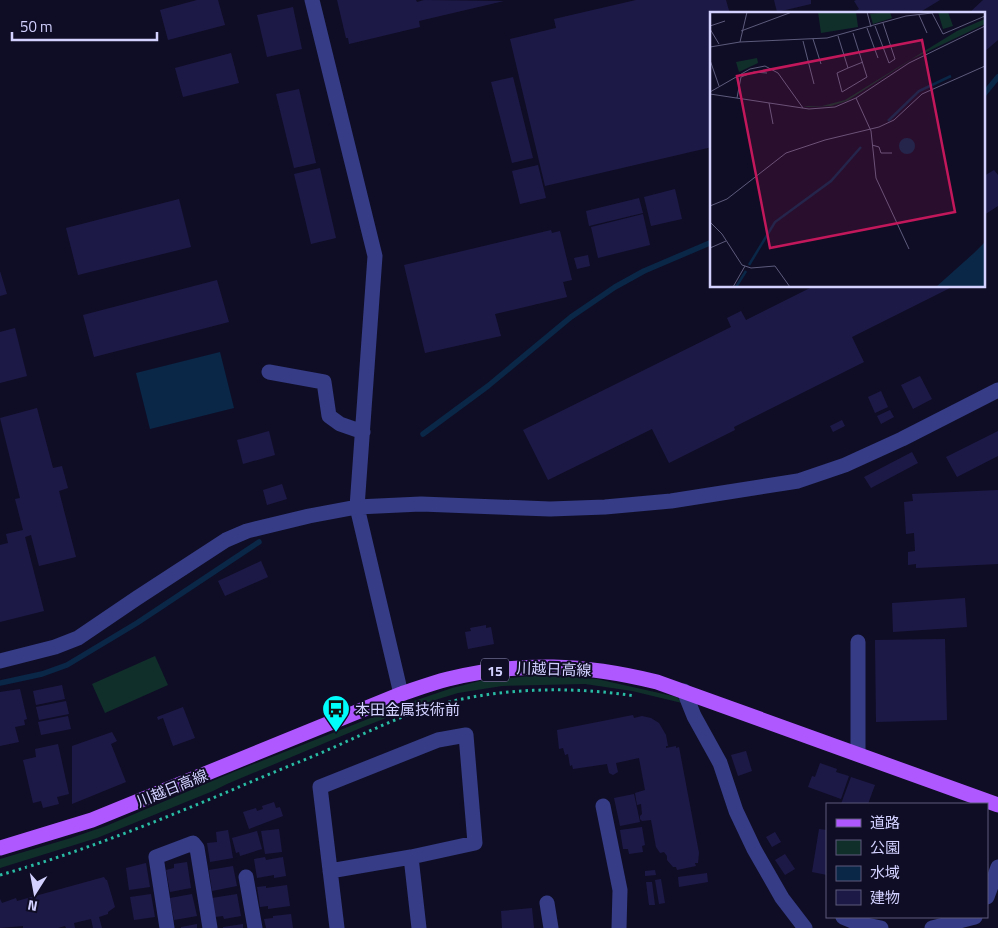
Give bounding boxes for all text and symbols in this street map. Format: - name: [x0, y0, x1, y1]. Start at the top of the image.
- scale bar: [12, 10, 158, 42]
- inset map: [710, 12, 986, 288]
- text: 50 m: [20, 15, 53, 38]
- street label: 川越日高線: [516, 656, 592, 682]
- road number: 15: [481, 658, 509, 682]
- bus stop icon: 本田金属技術前: [321, 694, 351, 733]
- place label: 本田金属技術前: [355, 698, 460, 721]
- street label: 川越日高線: [133, 763, 211, 813]
- legend: [826, 803, 988, 918]
- text: 道路: [870, 811, 900, 834]
- text: 公園: [870, 836, 900, 859]
- text: 水域: [870, 861, 900, 884]
- north arrow: [10, 868, 60, 918]
- text: 建物: [870, 886, 900, 909]
- text: N: [26, 895, 39, 917]

